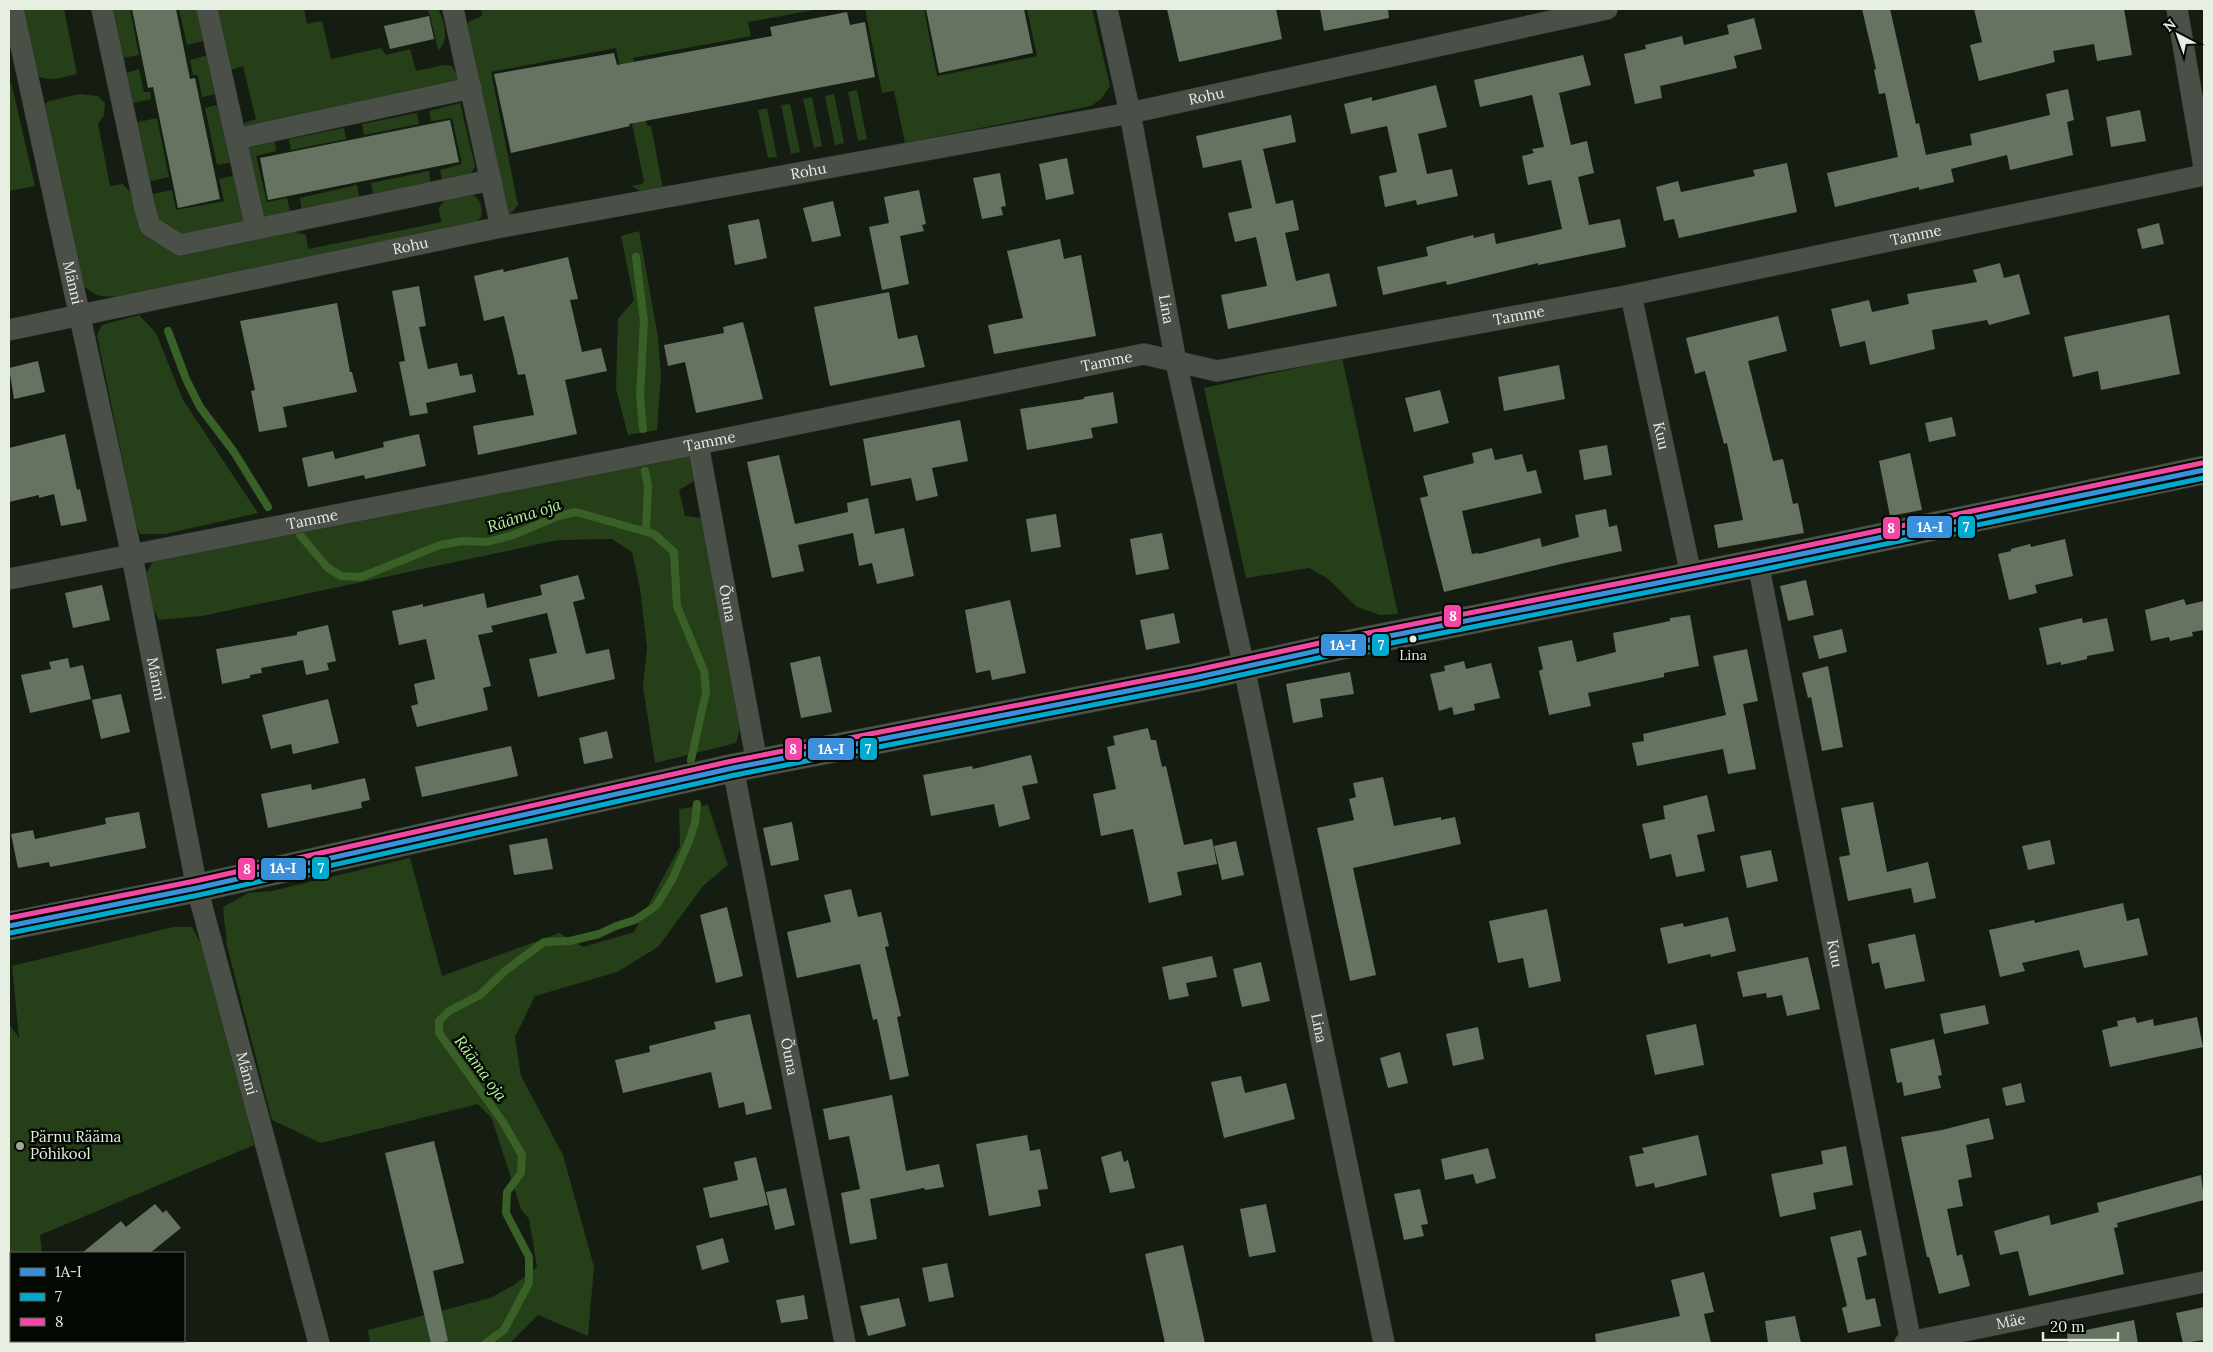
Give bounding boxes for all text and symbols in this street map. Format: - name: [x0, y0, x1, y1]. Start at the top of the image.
- north arrow: [2153, 10, 2203, 60]
- text: N: [2159, 15, 2180, 36]
- street label: Rohu: [1187, 83, 1226, 109]
- street label: Rohu: [789, 158, 828, 183]
- street label: Tamme: [1888, 220, 1943, 249]
- street label: Rohu: [391, 232, 430, 258]
- street label: Männi: [59, 259, 87, 306]
- street label: Lina: [1155, 293, 1179, 326]
- street label: Tamme: [1492, 301, 1546, 329]
- street label: Tamme: [1079, 347, 1134, 375]
- street label: Kuu: [1649, 420, 1674, 451]
- street label: Tamme: [682, 427, 737, 456]
- water label: Rääma oja: [485, 494, 564, 536]
- street label: Tamme: [285, 505, 339, 533]
- line badge: 1A-I: [1906, 515, 1953, 539]
- line badge: 7: [1957, 515, 1976, 539]
- line badge: 8: [1882, 516, 1901, 540]
- text: 1A-I: [1917, 518, 1943, 536]
- text: 7: [1963, 518, 1970, 536]
- text: 8: [1887, 519, 1895, 537]
- street label: Õuna: [715, 583, 741, 624]
- line badge: 8: [1443, 604, 1462, 628]
- text: 8: [1449, 607, 1457, 625]
- line badge: 1A-I: [1320, 633, 1367, 657]
- line badge: 7: [1371, 633, 1390, 657]
- marker: Lina: [1408, 634, 1418, 644]
- text: 1A-I: [1330, 636, 1356, 654]
- text: 7: [1378, 636, 1385, 654]
- place label: Lina: [1399, 646, 1427, 664]
- street label: Männi: [143, 655, 170, 702]
- line badge: 8: [784, 737, 803, 761]
- line badge: 1A-I: [807, 737, 855, 761]
- line badge: 7: [859, 737, 878, 761]
- text: 8: [789, 740, 797, 758]
- text: 1A-I: [818, 740, 844, 758]
- text: 7: [865, 740, 872, 758]
- line badge: 7: [311, 856, 330, 880]
- line badge: 8: [237, 857, 256, 881]
- line badge: 1A-I: [260, 857, 307, 881]
- text: 1A-I: [270, 859, 296, 877]
- text: 7: [318, 859, 325, 877]
- text: 8: [243, 860, 251, 878]
- street label: Kuu: [1823, 938, 1847, 969]
- street label: Lina: [1307, 1012, 1332, 1045]
- water label: Rääma oja: [451, 1031, 512, 1105]
- street label: Õuna: [777, 1036, 803, 1077]
- street label: Männi: [232, 1050, 262, 1097]
- place label: Pärnu Rääma Põhikool: [30, 1127, 122, 1163]
- marker: Pärnu Rääma Põhikool: [14, 1140, 26, 1152]
- legend: [10, 1252, 185, 1342]
- text: 1A-I: [55, 1262, 82, 1281]
- text: 7: [55, 1287, 62, 1306]
- street label: Mäe: [1994, 1309, 2027, 1333]
- scale bar: [2043, 1310, 2118, 1342]
- text: 8: [55, 1312, 63, 1331]
- text: 20 m: [2050, 1317, 2085, 1336]

